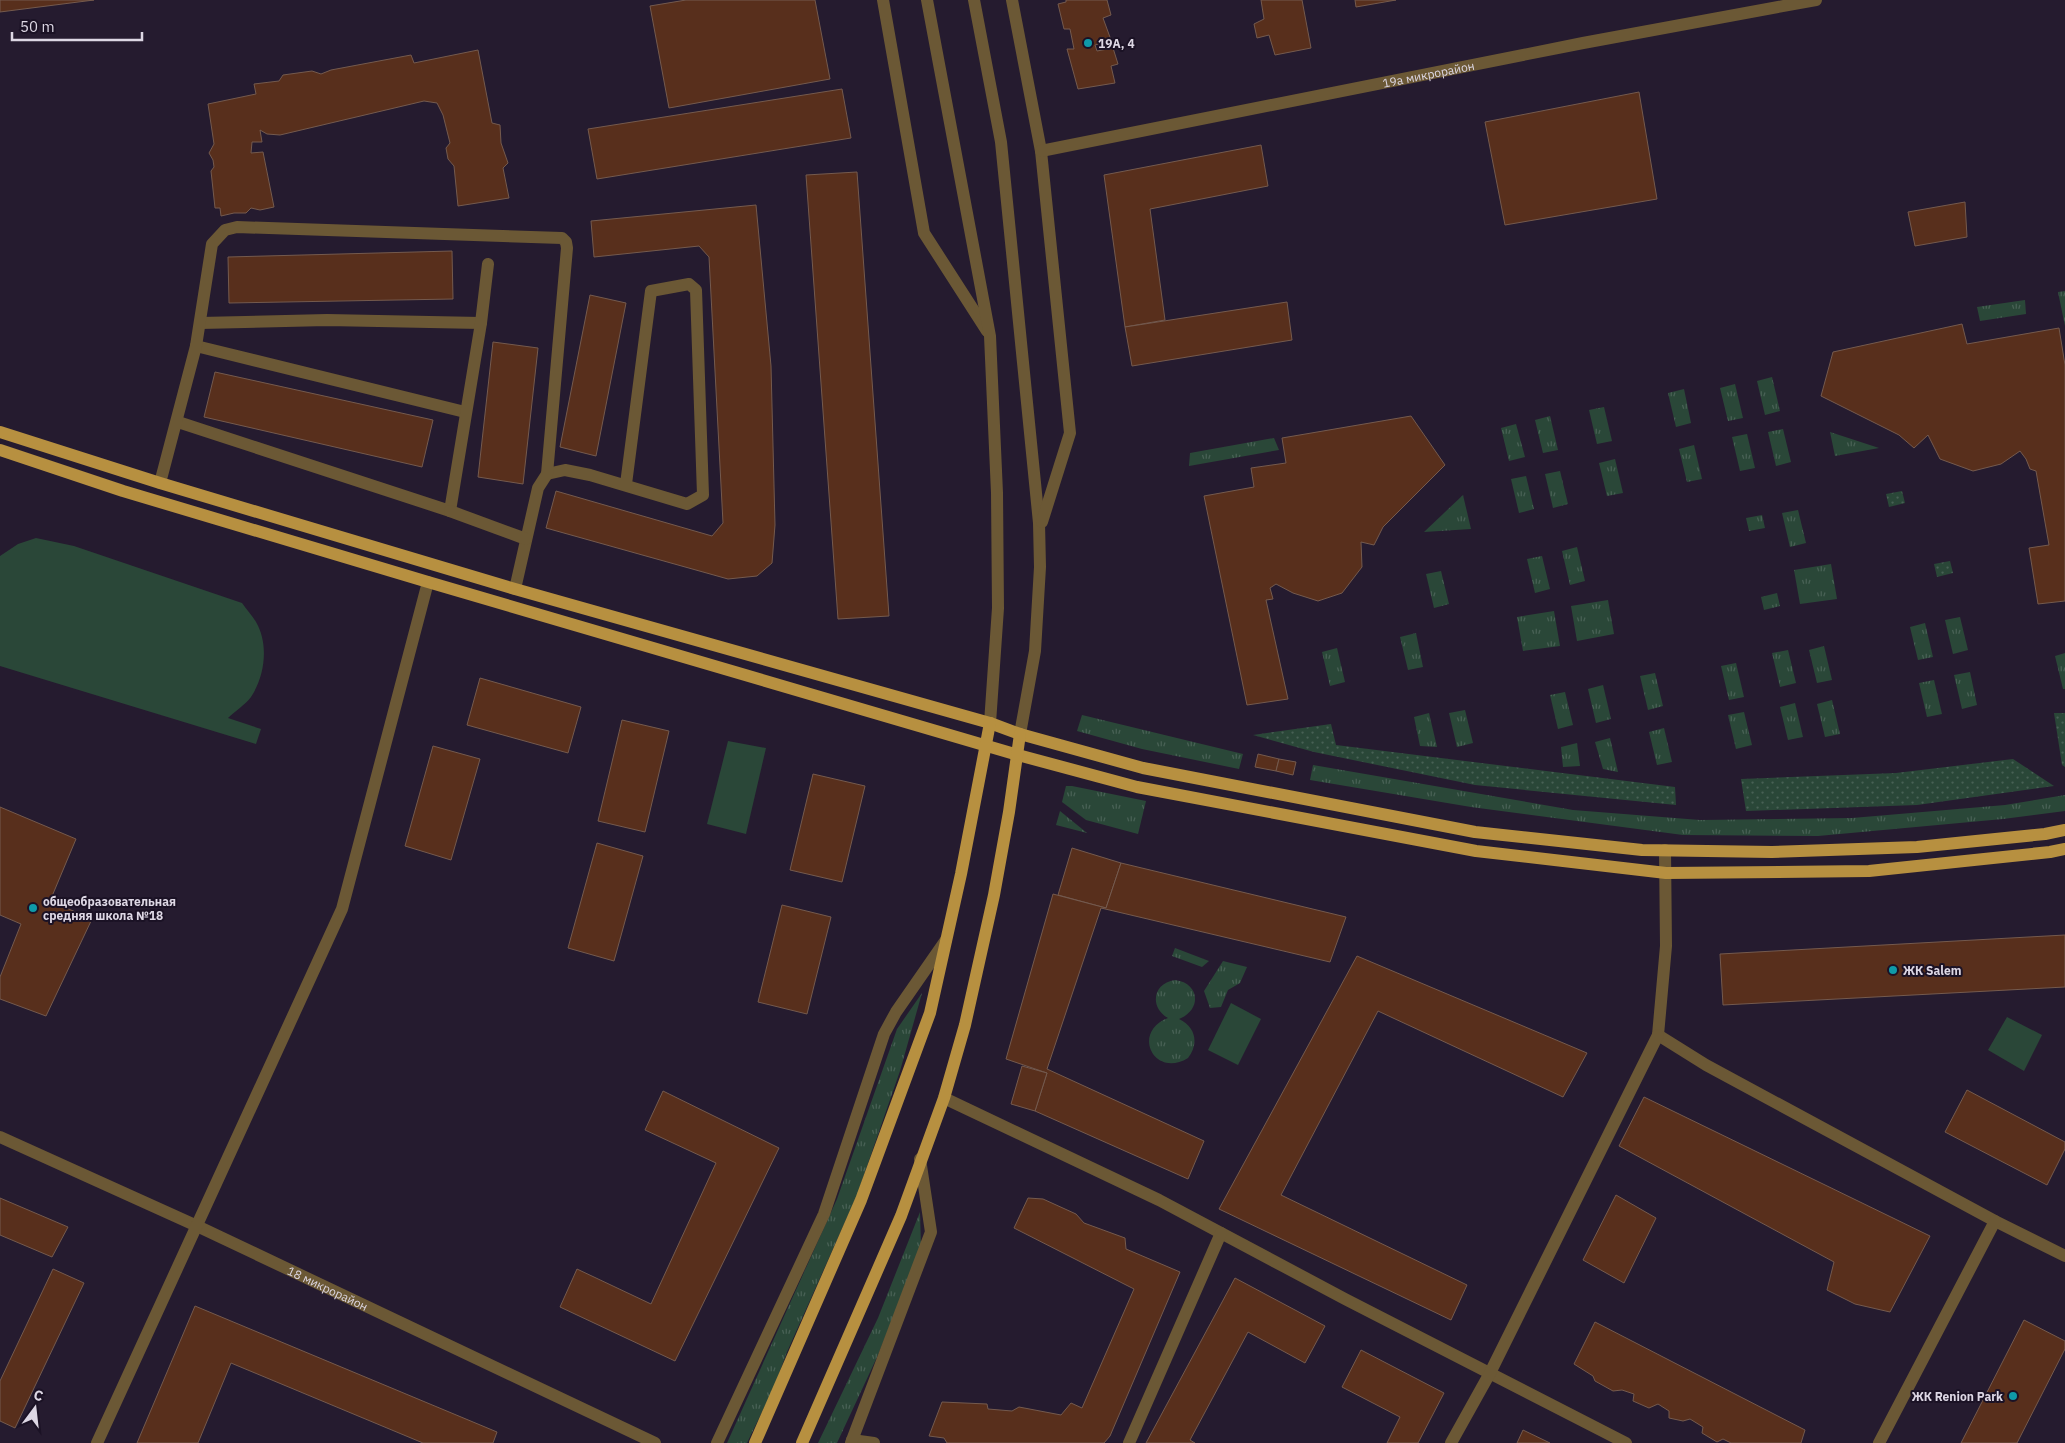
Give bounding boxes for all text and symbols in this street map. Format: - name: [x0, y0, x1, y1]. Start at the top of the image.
- scale bar: [12, 10, 142, 42]
- text: 50 m: [20, 17, 55, 36]
- place label: 19А, 4: [1098, 36, 1135, 51]
- marker: 19А, 4: [1082, 37, 1094, 49]
- street label: 19а микрорайон: [1381, 57, 1476, 90]
- place label: общеобразовательная средняя школа №18: [43, 894, 176, 923]
- marker: общеобразовательная средняя школа №18: [27, 902, 39, 914]
- place label: ЖК Salem: [1903, 963, 1961, 978]
- marker: ЖК Salem: [1887, 964, 1899, 976]
- street label: 18 микрорайон: [285, 1263, 371, 1313]
- north arrow: [10, 1383, 60, 1433]
- text: С: [32, 1386, 45, 1405]
- place label: ЖК Renion Park: [1912, 1389, 2003, 1404]
- marker: ЖК Renion Park: [2007, 1390, 2019, 1402]

